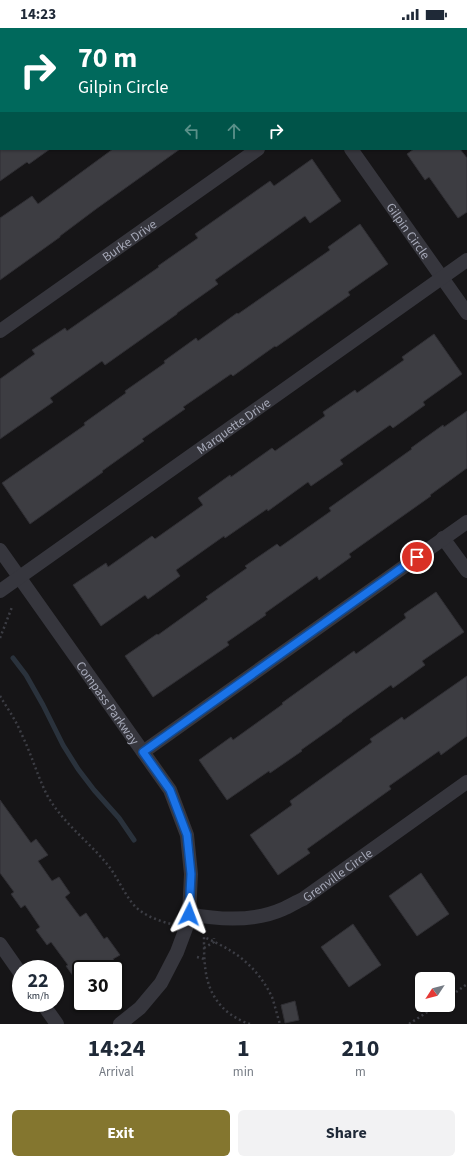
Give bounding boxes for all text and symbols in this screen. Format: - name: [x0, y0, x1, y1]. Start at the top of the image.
- text: 14:23: [20, 4, 56, 25]
- text: 70 m: [78, 38, 137, 78]
- icon: right: [12, 44, 64, 96]
- text: Gilpin Circle: [78, 75, 169, 100]
- icon: left: [181, 120, 203, 142]
- icon: ahead: [223, 120, 245, 142]
- icon: right: [265, 120, 287, 142]
- street label: Gilpin Circle: [382, 199, 434, 263]
- street label: Burke Drive: [99, 215, 160, 266]
- street label: Marquette Drive: [193, 394, 274, 459]
- pin: [400, 540, 434, 574]
- icon: arrive: [406, 546, 428, 568]
- street label: Compass Parkway: [71, 658, 143, 749]
- street label: Grenville Circle: [299, 844, 376, 906]
- position arrow: [168, 893, 210, 935]
- speed limit sign: 30: [72, 960, 124, 1012]
- text: 22: [27, 967, 49, 995]
- north arrow: [415, 972, 455, 1012]
- map controls: [415, 972, 455, 1012]
- text: km/h: [27, 989, 49, 1003]
- text: 14:24: [87, 1031, 145, 1066]
- text: 1: [237, 1031, 250, 1066]
- text: 210: [341, 1031, 379, 1066]
- text: Arrival: [99, 1063, 134, 1081]
- text: min: [233, 1063, 254, 1081]
- text: m: [355, 1063, 366, 1081]
- button: Exit: [12, 1110, 230, 1156]
- button: Share: [238, 1110, 455, 1156]

